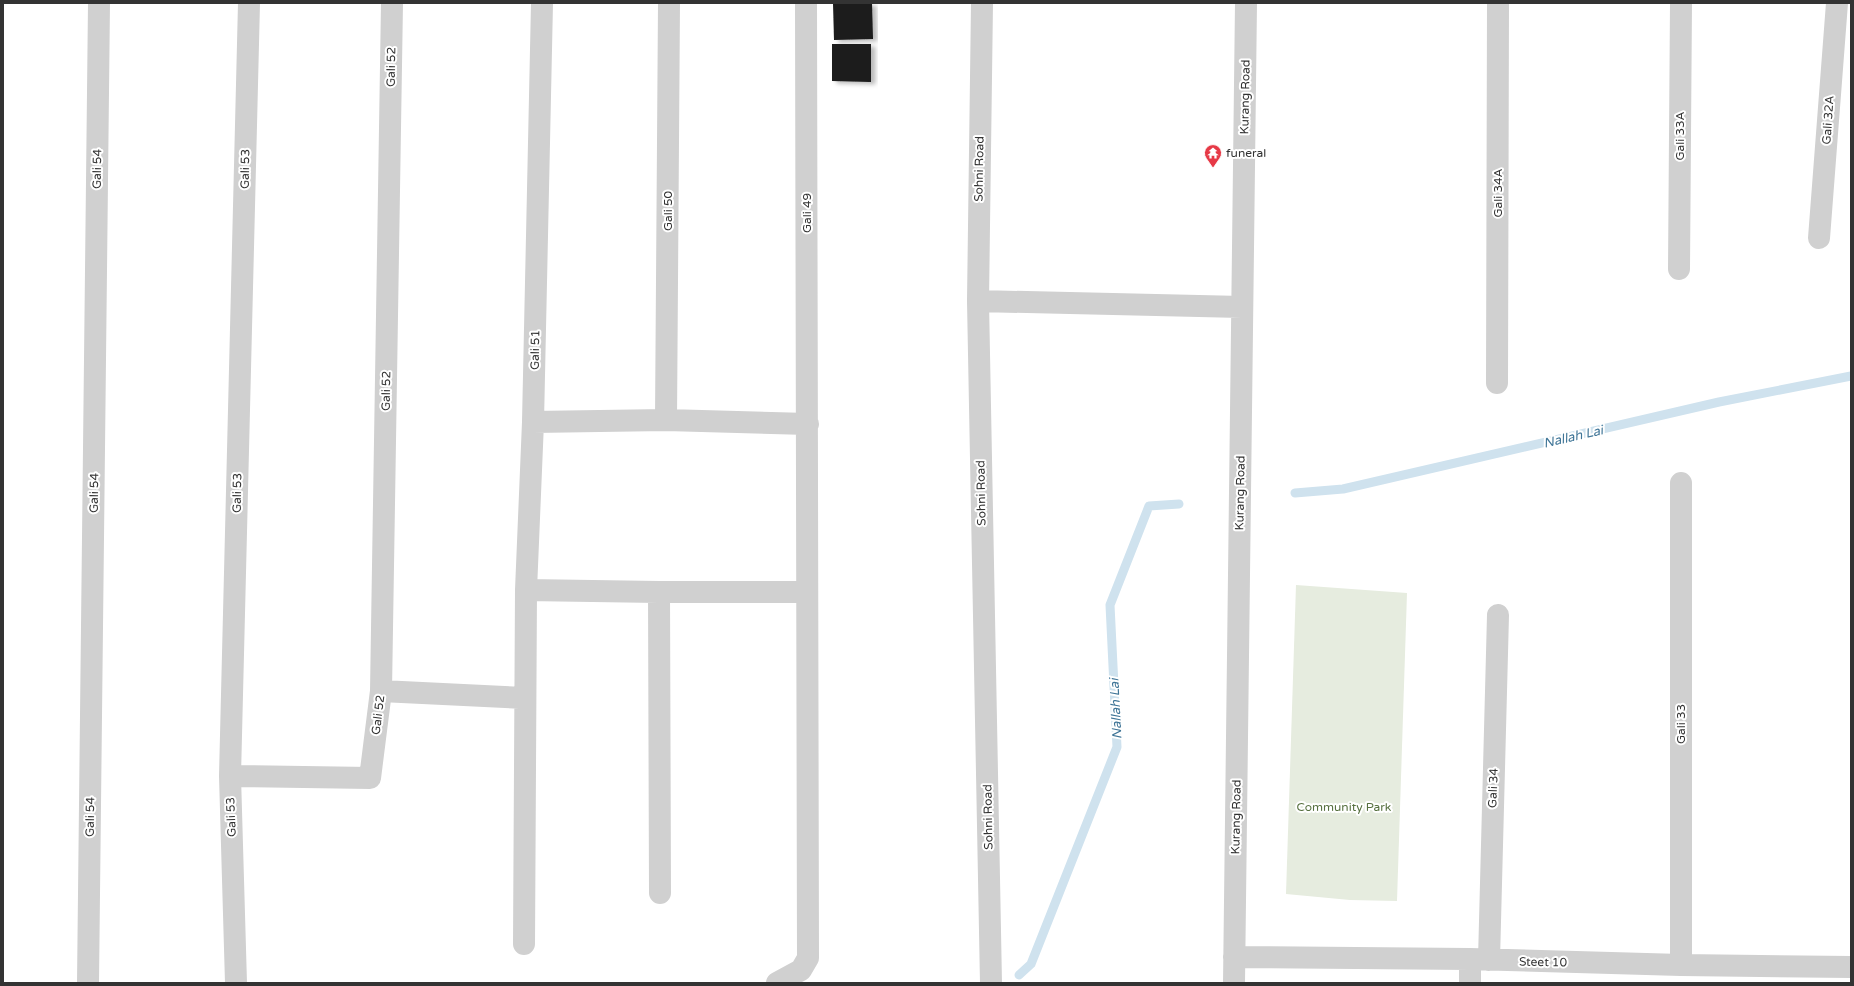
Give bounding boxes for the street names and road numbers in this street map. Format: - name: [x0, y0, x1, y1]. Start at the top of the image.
- street label: Gali 52: [384, 47, 398, 87]
- street label: Kurang Road: [1237, 59, 1253, 135]
- street label: Gali 32A: [1819, 95, 1837, 145]
- street label: Gali 33A: [1673, 111, 1687, 160]
- street label: Sohni Road: [971, 136, 987, 202]
- street label: Gali 54: [90, 148, 104, 189]
- street label: Gali 53: [238, 149, 252, 189]
- street label: Gali 34A: [1491, 168, 1505, 217]
- street label: Gali 50: [661, 191, 675, 231]
- street label: Gali 49: [800, 193, 814, 233]
- street label: Gali 51: [528, 330, 542, 370]
- street label: Gali 52: [379, 371, 393, 411]
- street label: Kurang Road: [1232, 455, 1248, 531]
- street label: Sohni Road: [973, 460, 989, 526]
- street label: Gali 54: [87, 472, 101, 513]
- street label: Gali 53: [230, 473, 244, 513]
- street label: Gali 52: [369, 694, 387, 736]
- street label: Gali 33: [1674, 704, 1688, 744]
- street label: Gali 34: [1485, 767, 1501, 808]
- street label: Kurang Road: [1228, 779, 1244, 855]
- street label: Sohni Road: [980, 784, 996, 850]
- street label: Gali 54: [83, 796, 97, 837]
- street label: Gali 53: [223, 797, 239, 837]
- street label: Steet 10: [1519, 955, 1568, 969]

